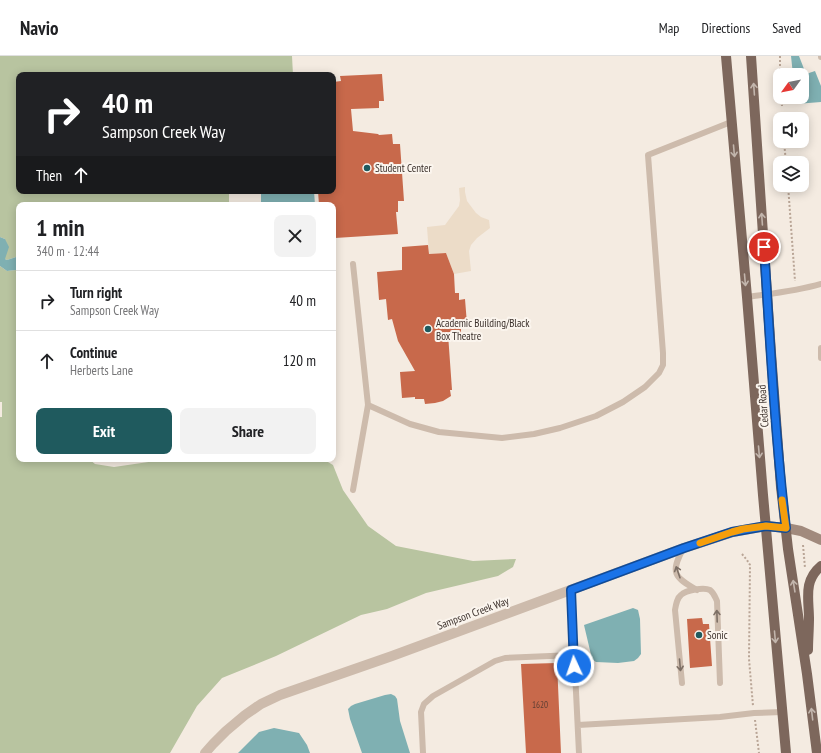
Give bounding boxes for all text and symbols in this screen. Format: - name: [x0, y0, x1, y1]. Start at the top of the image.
- text: Navio: [20, 16, 58, 40]
- text: Map: [659, 19, 679, 37]
- text: Directions: [701, 19, 750, 37]
- text: Saved: [772, 19, 801, 37]
- north arrow: [773, 68, 809, 104]
- map controls: [773, 68, 809, 192]
- one-way arrow: [750, 83, 757, 96]
- text: 40 m: [102, 84, 153, 121]
- icon: right: [36, 88, 88, 140]
- button: sound: [773, 112, 809, 148]
- text: Sampson Creek Way: [102, 120, 225, 143]
- one-way arrow: [730, 144, 737, 157]
- button: layers: [773, 156, 809, 192]
- place label: Student Center: [375, 161, 432, 175]
- marker: Student Center: [362, 163, 372, 173]
- icon: ahead: [70, 164, 92, 186]
- text: Then: [36, 166, 62, 185]
- text: 1 min: [36, 212, 84, 243]
- one-way arrow: [759, 213, 766, 226]
- button: close: [274, 215, 316, 257]
- pin: [747, 230, 781, 264]
- icon: arrive: [753, 236, 775, 258]
- text: 340 m · 12:44: [36, 243, 99, 260]
- one-way arrow: [742, 273, 749, 286]
- text: Turn right: [70, 283, 122, 302]
- icon: right: [36, 290, 58, 312]
- text: 40 m: [290, 291, 316, 310]
- text: Sampson Creek Way: [70, 302, 159, 319]
- place label: Academic Building/Black Box Theatre: [436, 316, 530, 343]
- marker: Academic Building/Black Box Theatre: [423, 324, 433, 334]
- text: Continue: [70, 343, 117, 362]
- icon: ahead: [36, 350, 58, 372]
- text: 120 m: [283, 351, 316, 370]
- text: Herberts Lane: [70, 362, 133, 379]
- street label: Cedar Road: [755, 384, 771, 428]
- button: Exit: [36, 408, 172, 454]
- button: Share: [180, 408, 316, 454]
- one-way arrow: [755, 445, 763, 458]
- one-way arrow: [674, 566, 681, 579]
- one-way arrow: [790, 580, 798, 593]
- street label: Sampson Creek Way: [435, 593, 512, 632]
- one-way arrow: [714, 610, 721, 623]
- place label: Sonic: [707, 628, 728, 642]
- marker: Sonic: [694, 630, 704, 640]
- one-way arrow: [772, 630, 779, 643]
- position arrow: [553, 645, 595, 687]
- one-way arrow: [677, 658, 684, 671]
- house number: 1620: [532, 699, 548, 710]
- one-way arrow: [808, 708, 816, 721]

